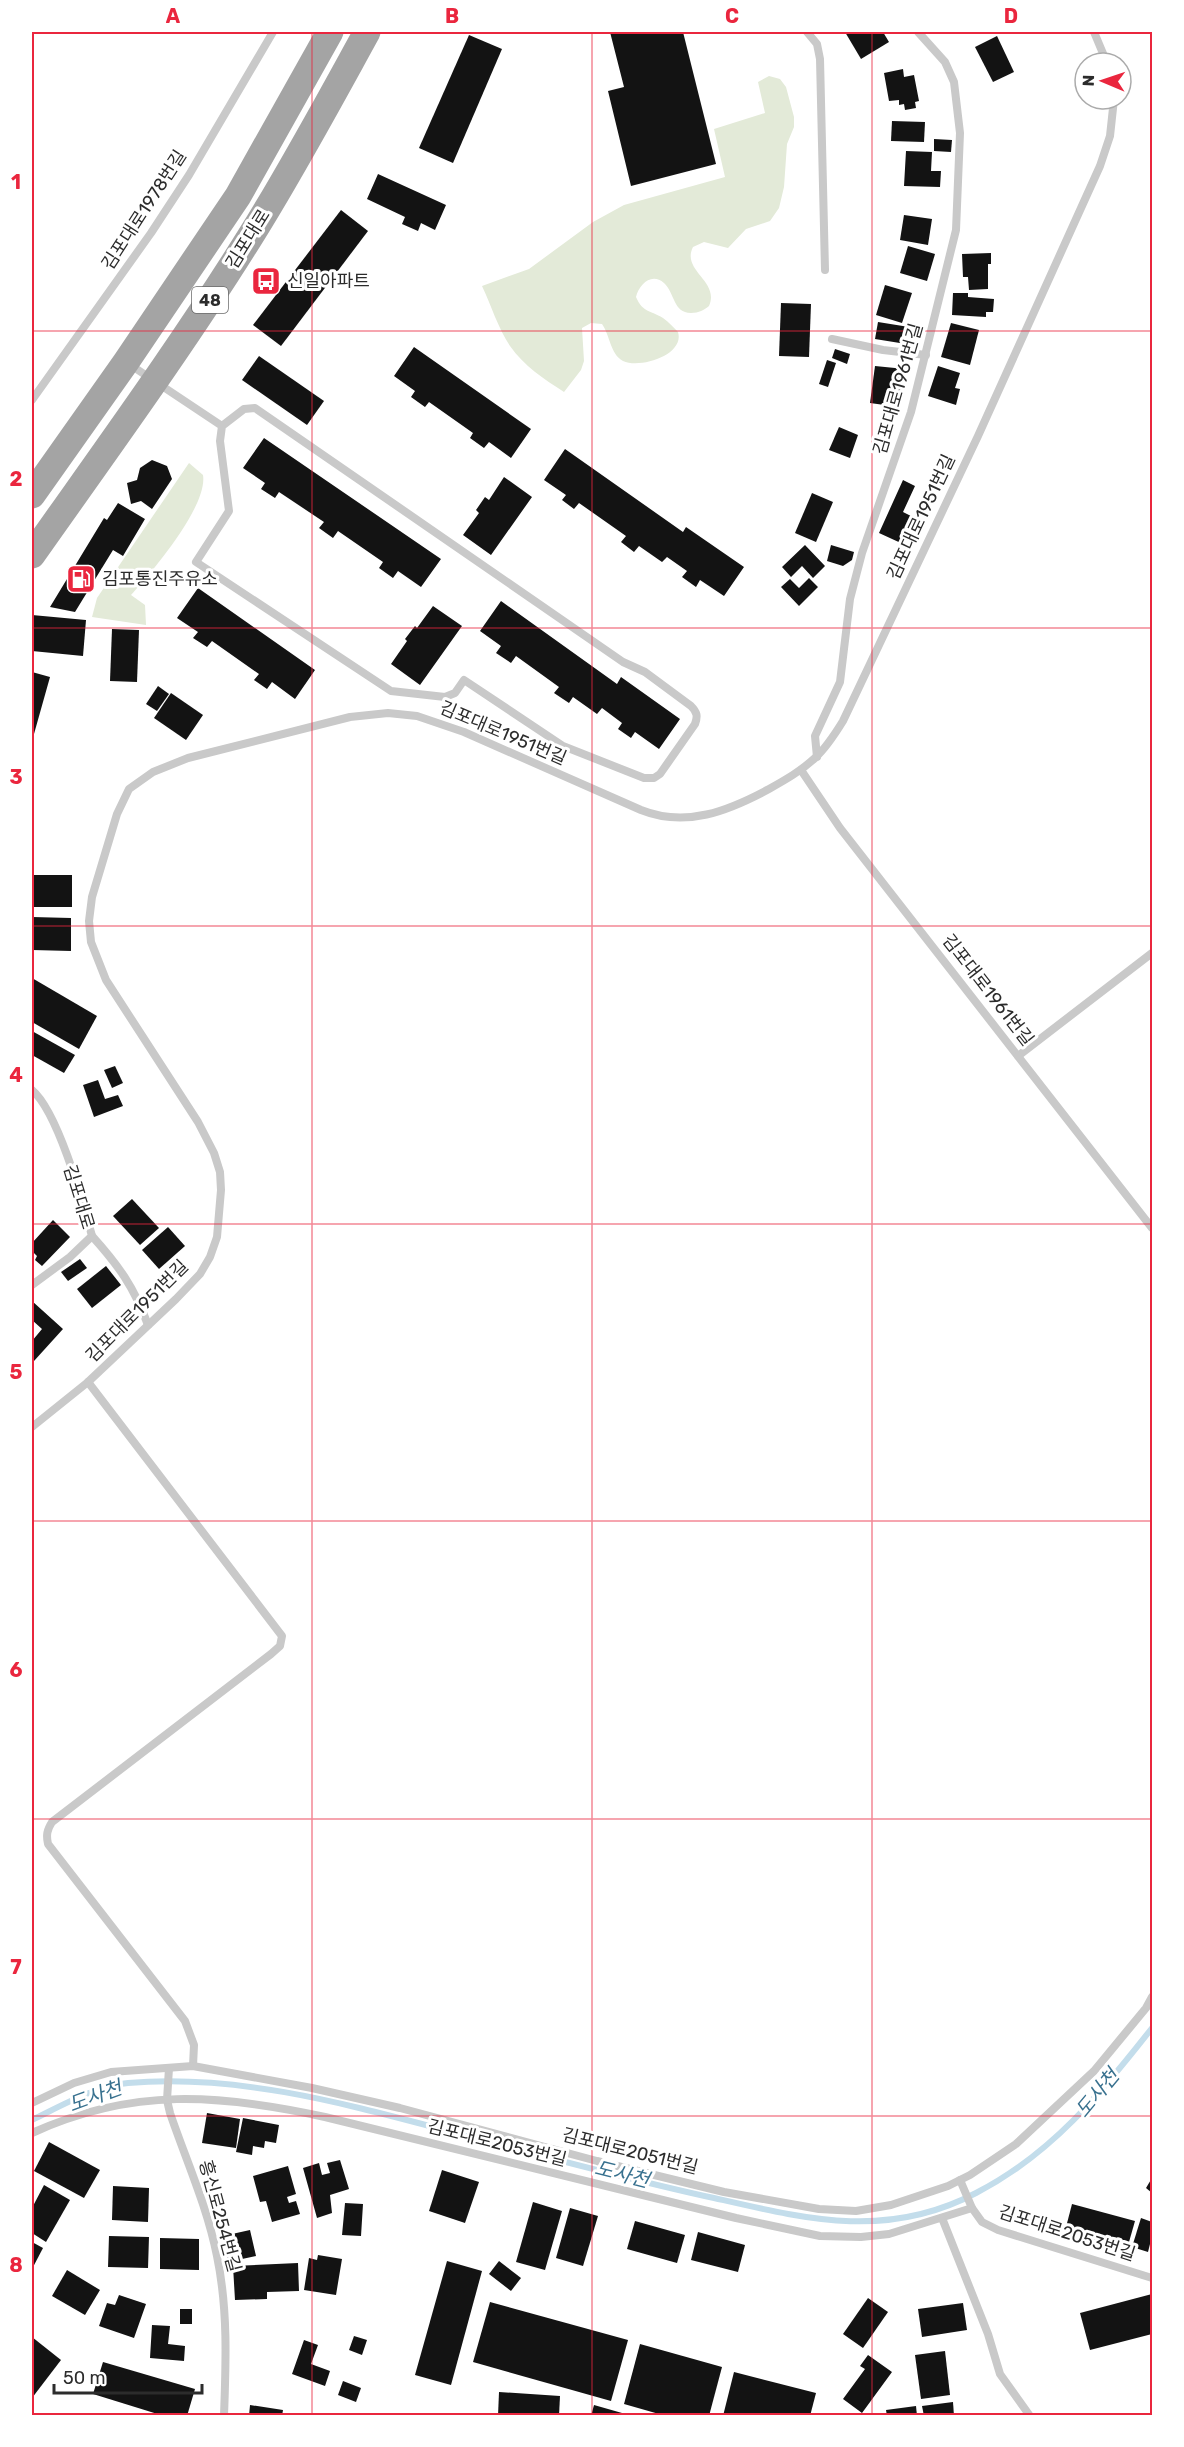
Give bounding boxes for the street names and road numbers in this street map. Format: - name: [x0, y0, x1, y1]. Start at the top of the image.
- street label: 김포대로1978번길: [97, 146, 191, 274]
- street label: 김포대로: [221, 205, 275, 273]
- road number: 48: [192, 287, 228, 313]
- street label: 김포대로1961번길: [869, 321, 927, 457]
- street label: 김포대로1951번길: [882, 451, 960, 583]
- street label: 김포대로1951번길: [436, 696, 570, 770]
- street label: 김포대로1961번길: [938, 930, 1038, 1050]
- street label: 김포대로: [59, 1162, 99, 1232]
- street label: 김포대로1951번길: [81, 1255, 193, 1367]
- street label: 김포대로2053번길: [425, 2115, 569, 2171]
- street label: 김포대로2051번길: [560, 2123, 700, 2179]
- street label: 흥신로254번길: [194, 2157, 246, 2275]
- street label: 김포대로2053번길: [996, 2200, 1138, 2266]

